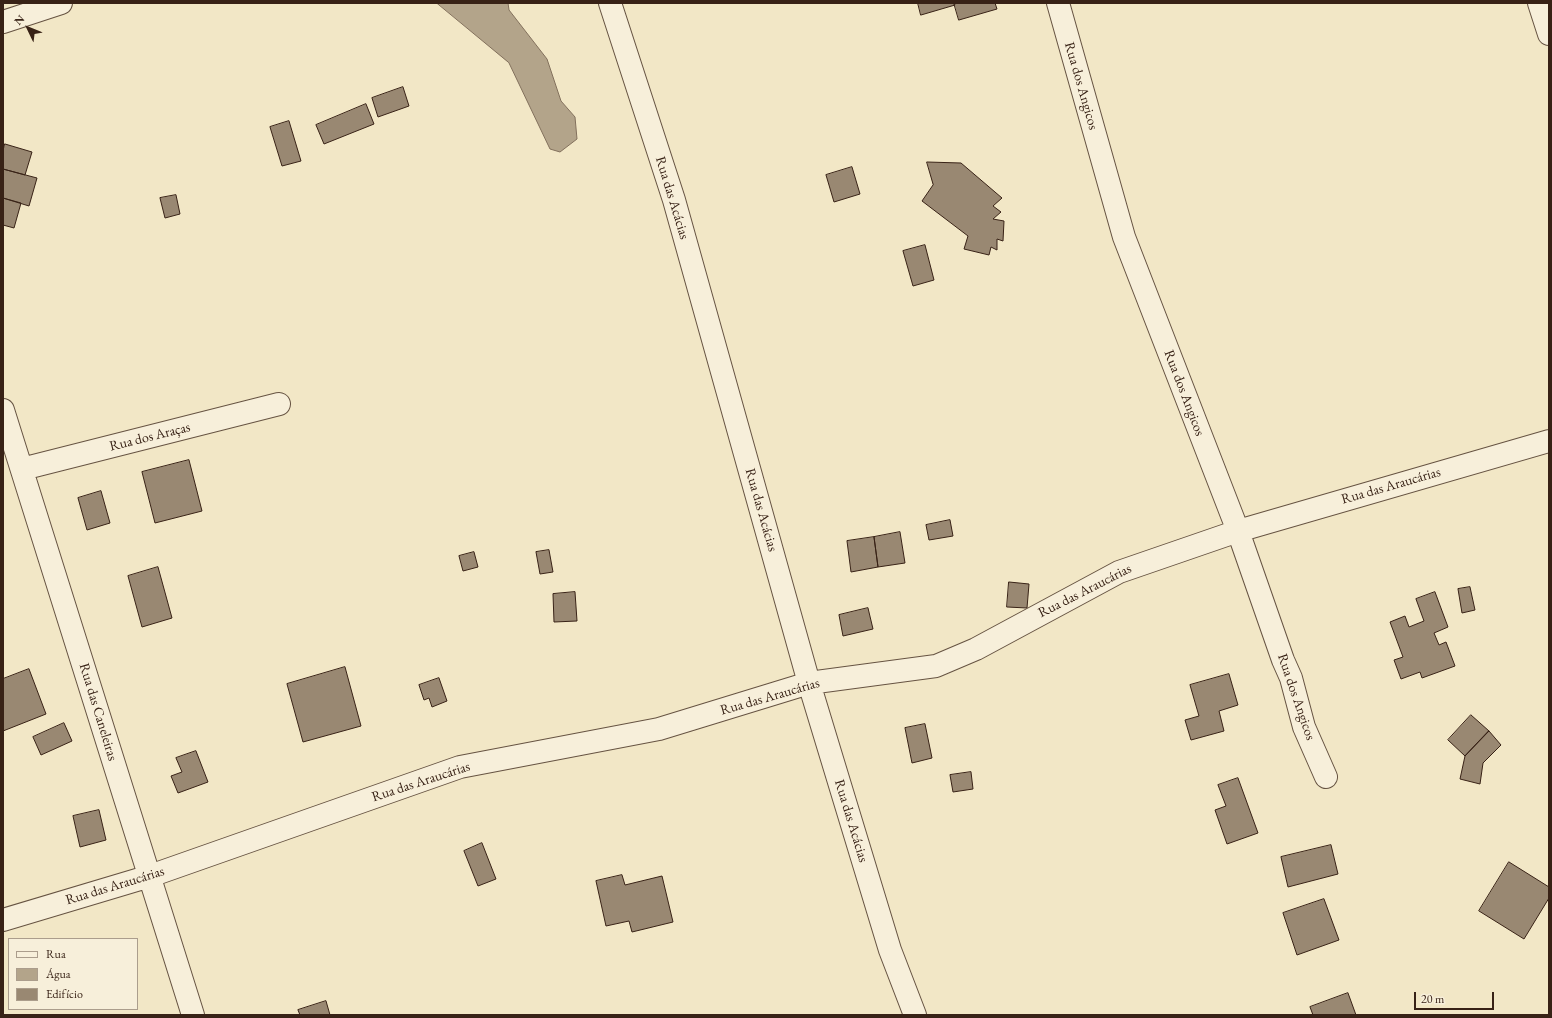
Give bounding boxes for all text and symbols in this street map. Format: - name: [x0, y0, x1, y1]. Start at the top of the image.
- north arrow: [8, 8, 48, 48]
- text: N: [11, 12, 27, 28]
- street label: Rua dos Angicos: [1060, 40, 1102, 132]
- street label: Rua das Acácias: [651, 155, 693, 241]
- street label: Rua dos Angicos: [1160, 348, 1208, 438]
- street label: Rua dos Araças: [108, 419, 192, 455]
- street label: Rua das Araucárias: [1339, 464, 1443, 508]
- street label: Rua das Acácias: [741, 466, 781, 554]
- street label: Rua das Araucárias: [1036, 560, 1134, 622]
- street label: Rua dos Angicos: [1273, 651, 1319, 743]
- street label: Rua das Caneleiras: [75, 661, 121, 763]
- street label: Rua das Araucárias: [718, 675, 822, 719]
- street label: Rua das Araucárias: [370, 758, 472, 806]
- street label: Rua das Acácias: [830, 778, 872, 864]
- street label: Rua das Araucárias: [64, 863, 166, 909]
- legend: [8, 938, 138, 1010]
- text: Rua: [46, 946, 66, 962]
- text: Água: [46, 966, 71, 982]
- scale bar: [1416, 984, 1496, 1010]
- text: Edifício: [46, 986, 83, 1002]
- text: 20 m: [1421, 991, 1444, 1007]

